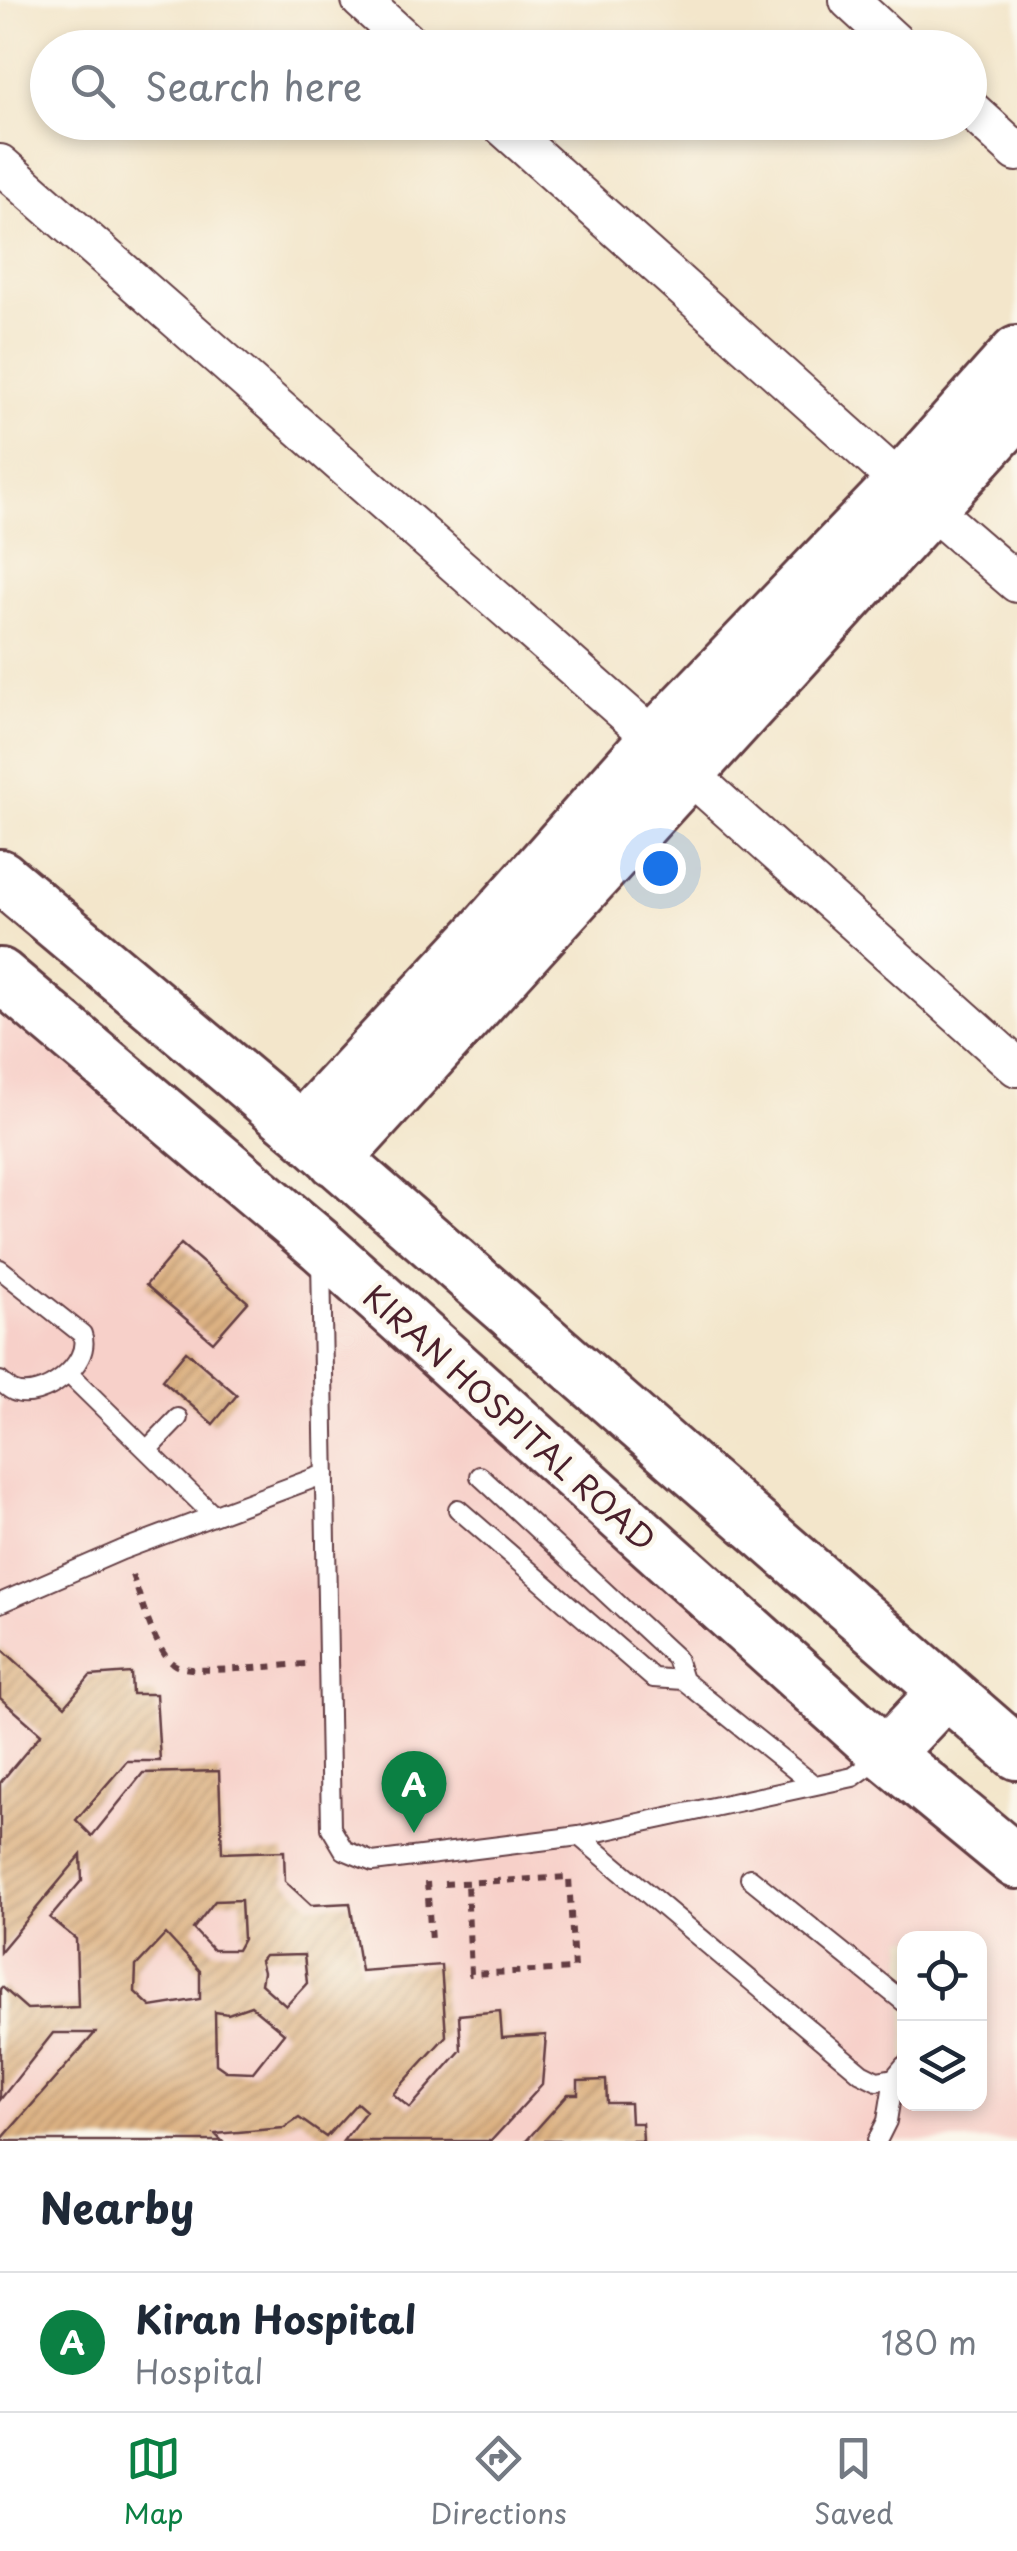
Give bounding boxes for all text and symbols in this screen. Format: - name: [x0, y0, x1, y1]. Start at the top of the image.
- search box: [30, 30, 987, 140]
- text: Search here: [145, 57, 362, 114]
- icon: search: [65, 58, 120, 113]
- your location: [635, 843, 686, 894]
- street label: KIRAN HOSPITAL ROAD: [353, 1272, 667, 1562]
- pin: A: [382, 1750, 446, 1833]
- map controls: [897, 1931, 987, 2111]
- button: locate: [897, 1931, 987, 2021]
- button: layers: [897, 2021, 987, 2111]
- text: Nearby: [40, 2175, 194, 2238]
- text: Kiran Hospital: [135, 2290, 416, 2347]
- text: A: [60, 2318, 85, 2366]
- text: 180 m: [881, 2318, 977, 2366]
- text: Hospital: [135, 2347, 263, 2395]
- tab: Map: [124, 2431, 183, 2534]
- tab: Directions: [431, 2431, 567, 2534]
- tab: Saved: [814, 2431, 893, 2534]

